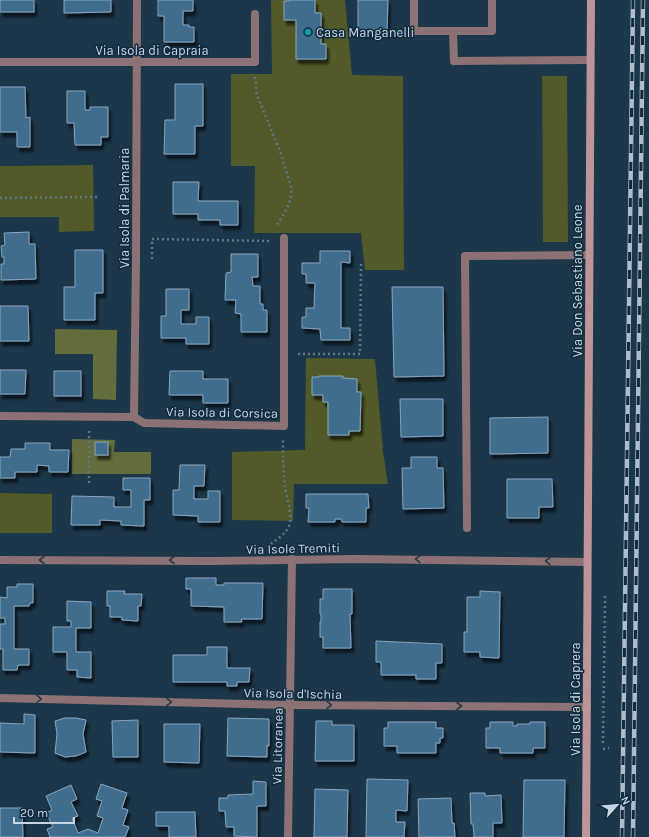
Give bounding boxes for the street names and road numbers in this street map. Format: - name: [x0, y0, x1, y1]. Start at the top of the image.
- street label: Via Isola di Capraia: [95, 43, 209, 58]
- street label: Via Isola di Palmaria: [117, 148, 132, 268]
- street label: Via Don Sebastiano Leone: [570, 204, 585, 357]
- street label: Via Isola di Corsica: [166, 404, 278, 421]
- street label: Via Isole Tremiti: [246, 540, 340, 557]
- street label: Via Isola di Caprera: [568, 642, 583, 756]
- street label: Via Isola d'Ischia: [244, 685, 342, 702]
- street label: Via Litoranea: [269, 707, 286, 785]

